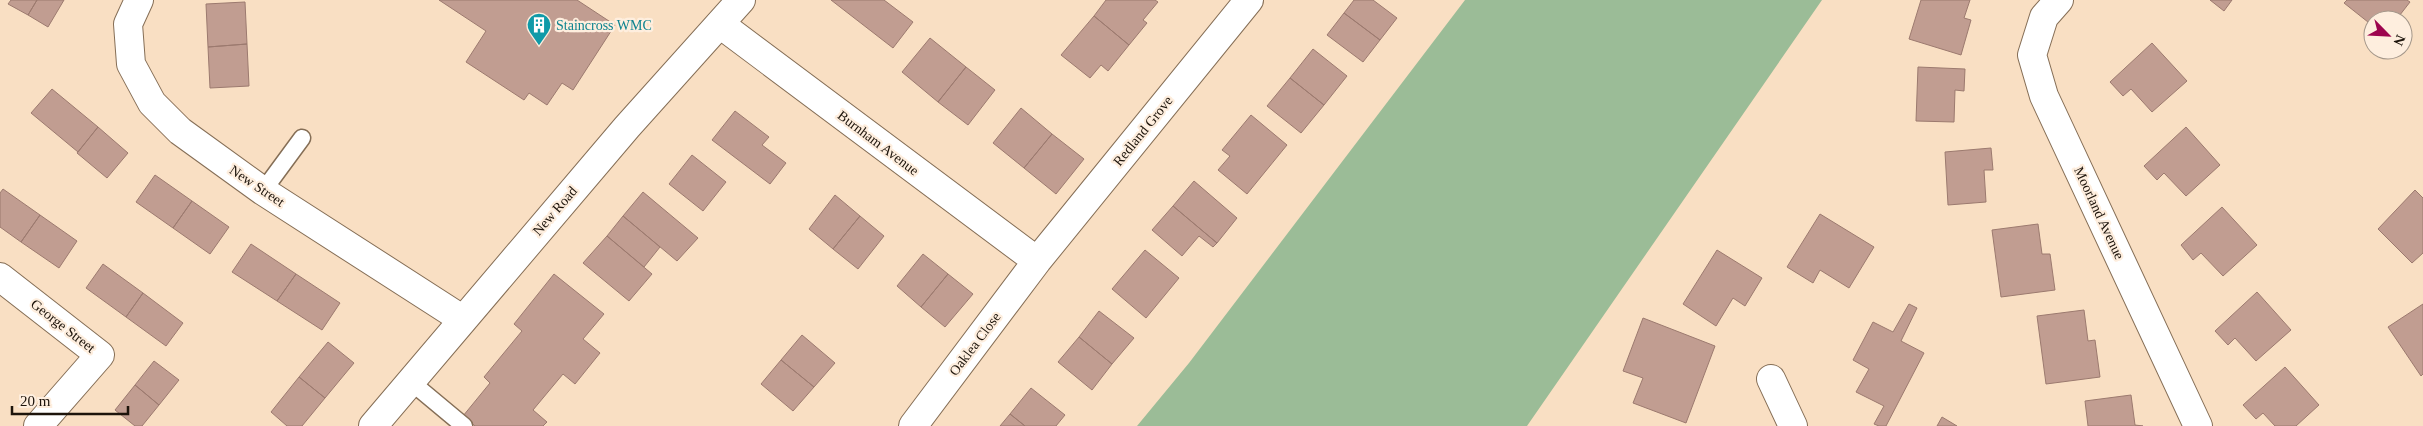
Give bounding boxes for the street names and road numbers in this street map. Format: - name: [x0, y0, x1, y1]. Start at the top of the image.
- street label: Redland Grove: [1110, 93, 1176, 169]
- street label: Burnham Avenue: [835, 108, 921, 178]
- street label: New Street: [227, 162, 287, 210]
- street label: Moorland Avenue: [2071, 164, 2127, 262]
- street label: New Road: [530, 184, 580, 238]
- street label: George Street: [28, 296, 98, 356]
- street label: Oaklea Close: [946, 310, 1004, 378]

